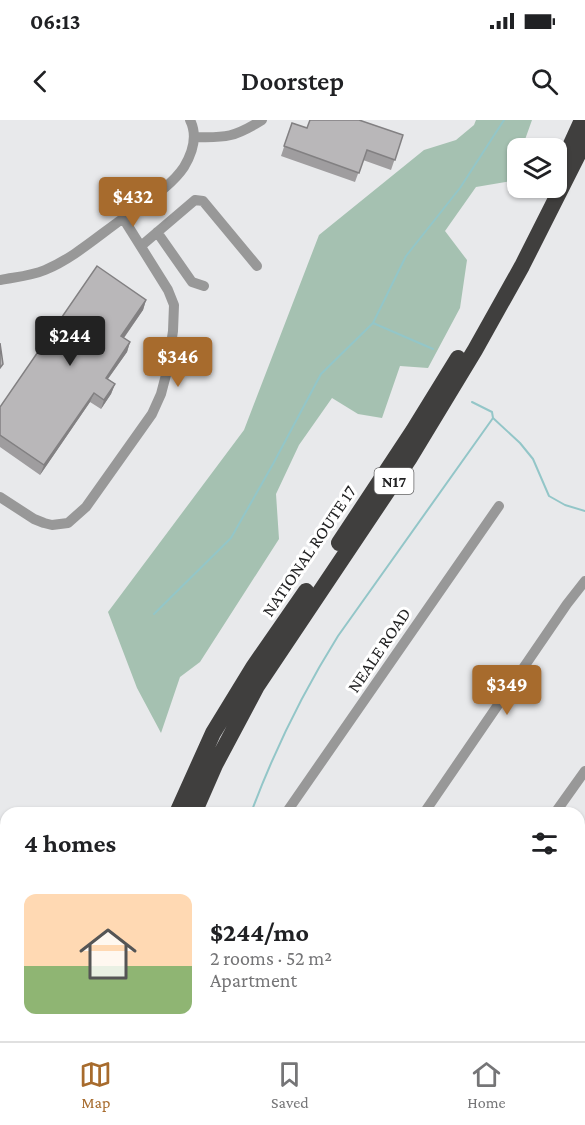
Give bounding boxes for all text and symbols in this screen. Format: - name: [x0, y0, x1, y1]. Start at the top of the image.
- text: 06:13: [30, 9, 80, 34]
- icon: back: [24, 65, 57, 98]
- icon: search: [528, 65, 561, 98]
- text: Doorstep: [241, 66, 344, 96]
- map controls: [507, 138, 567, 198]
- button: layers: [507, 138, 567, 198]
- pin: $432: [97, 177, 169, 228]
- text: $432: [113, 185, 153, 207]
- pin: $244: [34, 316, 106, 367]
- text: $244: [49, 324, 91, 346]
- pin: $346: [142, 337, 214, 388]
- text: $346: [157, 345, 199, 367]
- road number: N17: [374, 468, 414, 494]
- street label: NATIONAL ROUTE 17: [258, 482, 360, 620]
- street label: NEALE ROAD: [343, 604, 415, 696]
- pin: $349: [471, 665, 543, 716]
- text: $349: [486, 673, 528, 695]
- icon: filters: [528, 827, 561, 860]
- text: 4 homes: [24, 829, 116, 858]
- icon: home: [72, 918, 144, 990]
- text: $244/mo: [210, 918, 309, 947]
- text: 2 rooms · 52 m²: [210, 947, 332, 969]
- text: Apartment: [210, 969, 297, 991]
- tab: Map: [79, 1058, 112, 1111]
- tab: Saved: [271, 1058, 309, 1111]
- tab: Home: [467, 1058, 506, 1111]

